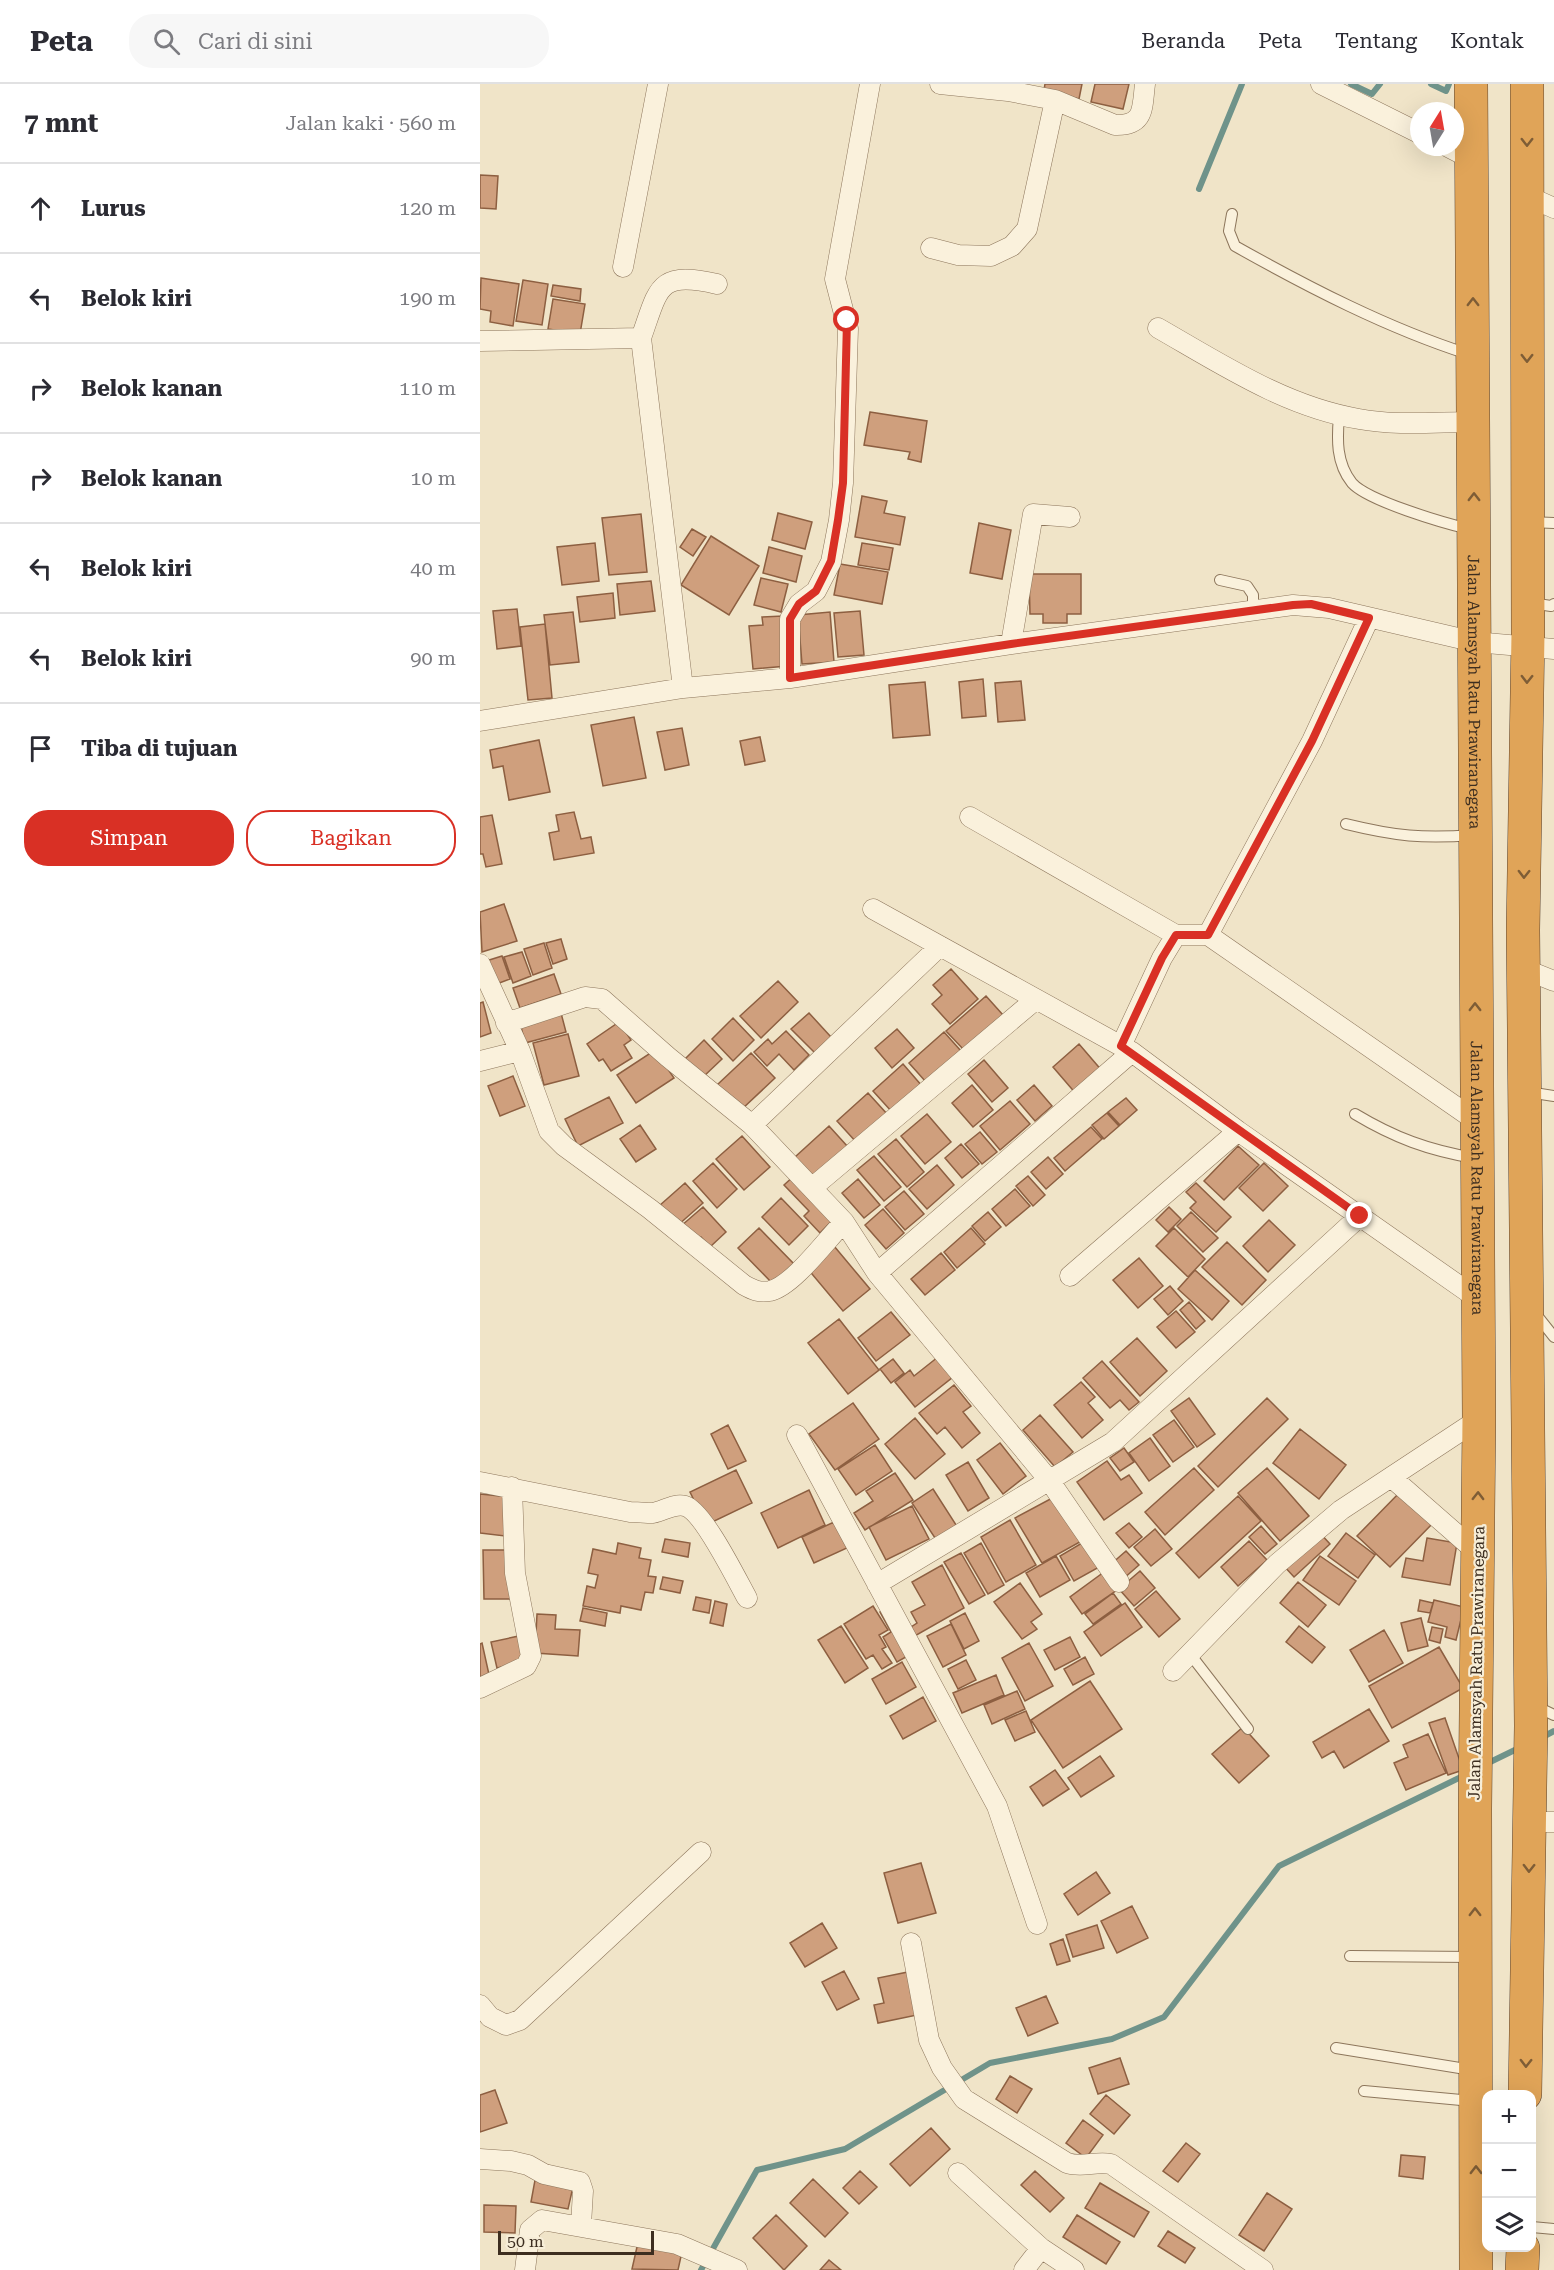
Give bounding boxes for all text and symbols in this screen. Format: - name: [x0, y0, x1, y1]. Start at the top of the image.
- search box: [129, 14, 549, 68]
- text: Peta: [30, 25, 93, 58]
- icon: search: [150, 25, 183, 58]
- text: Cari di sini: [198, 29, 313, 54]
- text: Beranda: [1141, 29, 1225, 53]
- text: Peta: [1258, 29, 1302, 53]
- text: Tentang: [1335, 29, 1417, 53]
- text: Kontak: [1450, 29, 1524, 53]
- north arrow: [1410, 102, 1464, 156]
- text: 7 mnt: [24, 108, 98, 138]
- text: Jalan kaki · 560 m: [285, 111, 456, 135]
- one-way arrow: [1521, 138, 1533, 147]
- icon: ahead: [24, 192, 57, 225]
- text: Lurus: [81, 196, 146, 221]
- text: 120 m: [399, 196, 456, 220]
- icon: left: [24, 282, 57, 315]
- text: Belok kiri: [81, 286, 192, 311]
- text: 190 m: [399, 286, 456, 310]
- one-way arrow: [1467, 297, 1479, 306]
- route start: [833, 306, 859, 332]
- one-way arrow: [1521, 354, 1533, 363]
- icon: right: [24, 372, 57, 405]
- text: Belok kanan: [81, 376, 222, 401]
- text: 110 m: [399, 376, 456, 400]
- icon: right: [24, 462, 57, 495]
- text: Belok kanan: [81, 466, 222, 491]
- text: 10 m: [410, 466, 456, 490]
- one-way arrow: [1468, 492, 1480, 501]
- icon: left: [24, 552, 57, 585]
- street label: Jalan Alamsyah Ratu Prawiranegara: [1464, 555, 1484, 830]
- text: Belok kiri: [81, 556, 192, 581]
- text: 40 m: [410, 556, 456, 580]
- icon: left: [24, 642, 57, 675]
- text: Belok kiri: [81, 646, 192, 671]
- text: 90 m: [410, 646, 456, 670]
- one-way arrow: [1521, 675, 1534, 684]
- icon: arrive: [24, 732, 57, 765]
- text: Tiba di tujuan: [81, 736, 237, 761]
- button: Simpan: [24, 810, 234, 866]
- button: Bagikan: [246, 810, 456, 866]
- one-way arrow: [1518, 870, 1530, 879]
- one-way arrow: [1469, 1002, 1481, 1011]
- street label: Jalan Alamsyah Ratu Prawiranegara: [1467, 1041, 1487, 1316]
- route end: [1346, 1202, 1372, 1228]
- one-way arrow: [1472, 1491, 1484, 1500]
- street label: Jalan Alamsyah Ratu Prawiranegara: [1465, 1525, 1488, 1800]
- one-way arrow: [1523, 1864, 1536, 1873]
- one-way arrow: [1469, 1907, 1481, 1916]
- one-way arrow: [1520, 2058, 1532, 2067]
- map controls: [1482, 2090, 1536, 2252]
- button: +: [1482, 2090, 1536, 2144]
- button: −: [1482, 2144, 1536, 2198]
- one-way arrow: [1470, 2165, 1482, 2174]
- button: layers: [1482, 2198, 1536, 2252]
- scale bar: [498, 2228, 654, 2256]
- text: 50 m: [507, 2232, 544, 2251]

